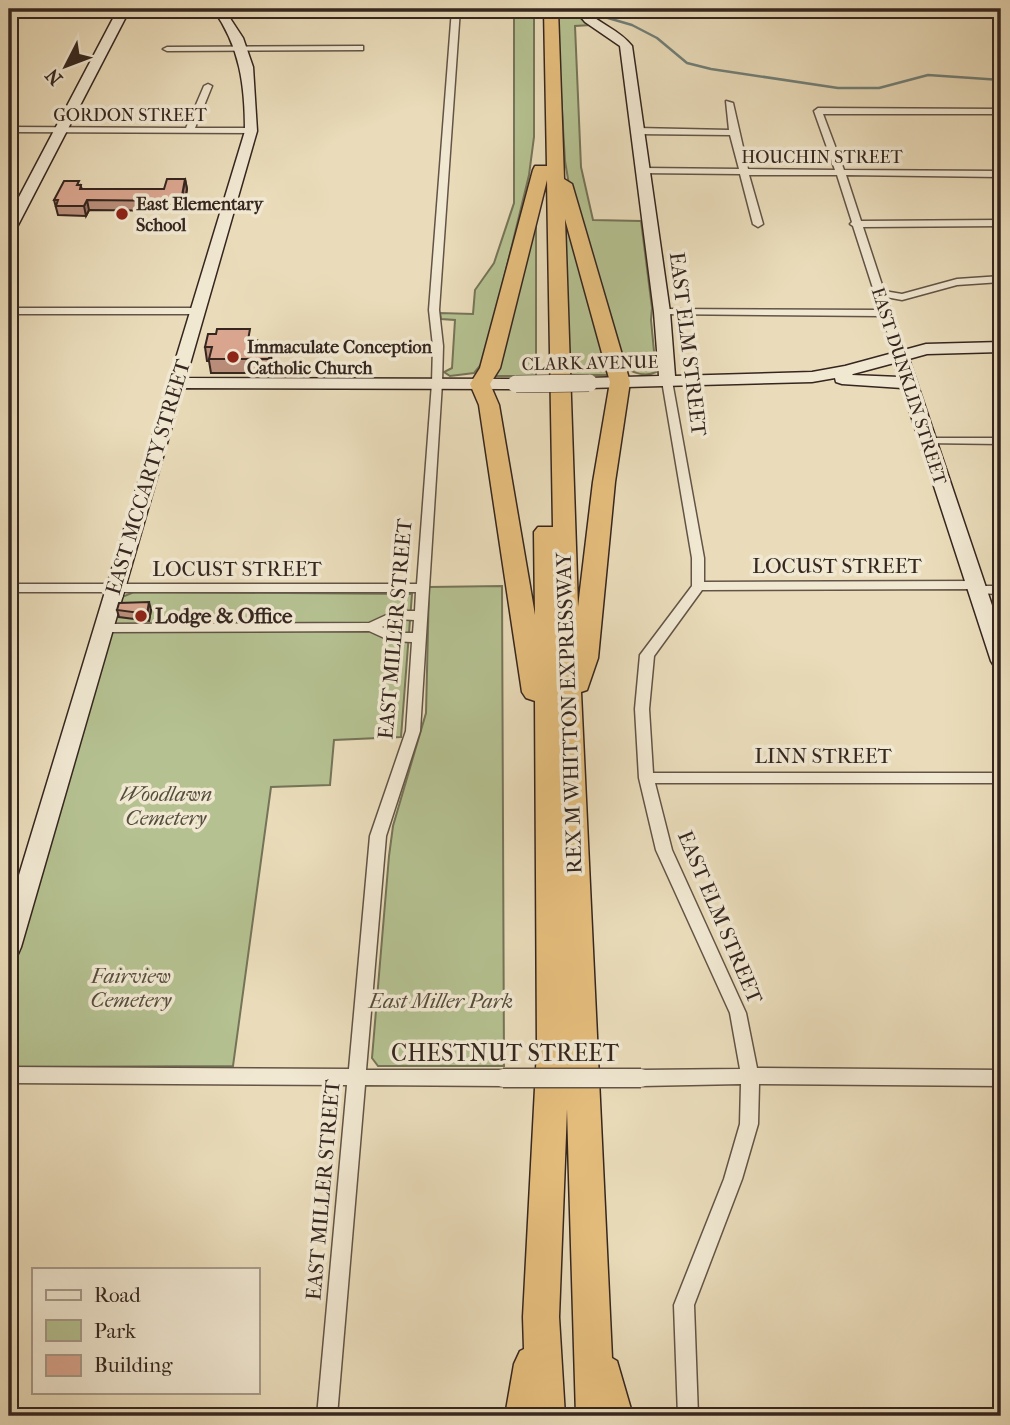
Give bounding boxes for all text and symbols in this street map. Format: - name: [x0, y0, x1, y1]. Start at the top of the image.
- north arrow: [32, 32, 102, 102]
- text: N: [41, 64, 67, 89]
- street label: GORDON STREET: [53, 105, 208, 126]
- street label: HOUCHIN STREET: [741, 147, 904, 168]
- place label: East Elementary School: [136, 194, 264, 236]
- marker: East Elementary School: [114, 206, 130, 222]
- street label: EAST ELM STREET: [665, 251, 711, 438]
- street label: EAST DUNKLIN STREET: [867, 285, 951, 488]
- place label: Immaculate Conception Catholic Church: [247, 337, 433, 379]
- marker: Immaculate Conception Catholic Church: [225, 349, 241, 365]
- street label: CLARK AVENUE: [521, 352, 659, 375]
- street label: EAST MCCARTY STREET: [101, 356, 195, 597]
- street label: EAST MILLER STREET: [373, 517, 417, 740]
- street label: REX M WHITTON EXPRESSWAY: [551, 551, 587, 874]
- street label: LOCUST STREET: [752, 554, 922, 578]
- street label: LOCUST STREET: [152, 557, 322, 581]
- place label: Lodge & Office: [155, 604, 293, 628]
- marker: Lodge & Office: [133, 608, 149, 624]
- street label: LINN STREET: [754, 744, 892, 768]
- park label: Woodlawn Cemetery: [120, 782, 213, 830]
- street label: EAST ELM STREET: [673, 827, 768, 1008]
- park label: Fairview Cemetery: [90, 964, 173, 1012]
- park label: East Miller Park: [367, 989, 513, 1013]
- street label: CHESTNUT STREET: [391, 1039, 620, 1067]
- street label: EAST MILLER STREET: [301, 1078, 345, 1301]
- legend: [32, 1268, 259, 1394]
- text: Road: [94, 1283, 141, 1307]
- text: Park: [94, 1319, 136, 1343]
- text: Building: [94, 1353, 173, 1377]

